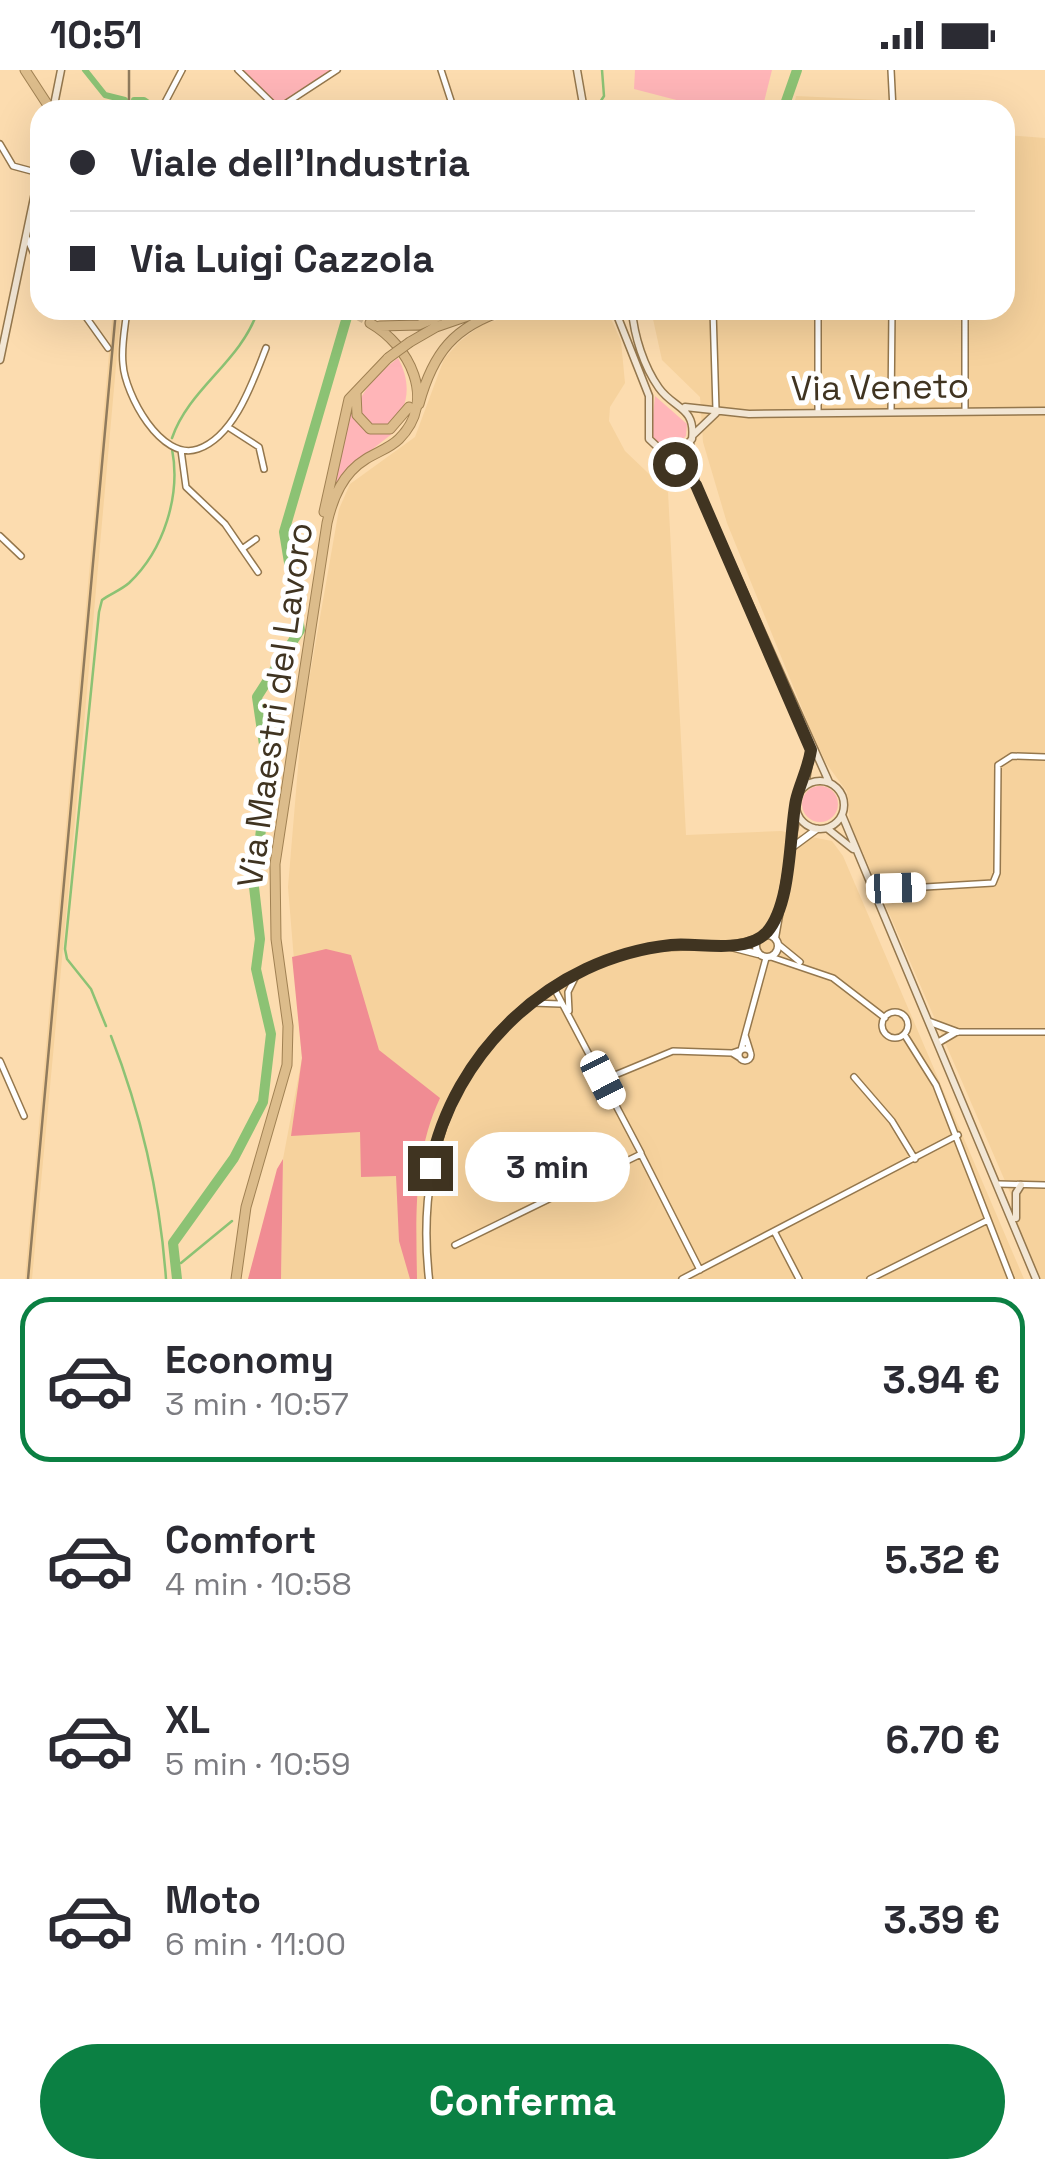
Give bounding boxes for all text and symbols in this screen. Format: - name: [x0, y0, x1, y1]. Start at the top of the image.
- text: 10:51: [50, 11, 142, 59]
- text: Viale dell'Industria: [130, 139, 470, 187]
- text: Via Luigi Cazzola: [130, 235, 434, 283]
- street label: Via Veneto: [790, 363, 970, 411]
- route start: [653, 442, 698, 487]
- street label: Via Maestri del Lavoro: [228, 520, 322, 890]
- car: [865, 872, 927, 904]
- car: [576, 1046, 630, 1114]
- callout: 3 min: [465, 1133, 630, 1203]
- route end: [408, 1146, 453, 1191]
- text: 3 min: [506, 1147, 589, 1187]
- icon: car: [45, 1335, 135, 1425]
- text: Economy: [165, 1336, 334, 1384]
- text: 3.94 €: [883, 1356, 1000, 1404]
- text: 3 min · 10:57: [165, 1384, 349, 1424]
- icon: car: [45, 1515, 135, 1605]
- text: Comfort: [165, 1516, 316, 1564]
- text: 5.32 €: [885, 1536, 1000, 1584]
- text: 4 min · 10:58: [165, 1564, 352, 1604]
- icon: car: [45, 1695, 135, 1785]
- text: XL: [165, 1696, 210, 1744]
- text: 6.70 €: [886, 1716, 1000, 1764]
- text: 5 min · 10:59: [165, 1744, 351, 1784]
- icon: car: [45, 1875, 135, 1965]
- text: Moto: [165, 1876, 261, 1924]
- text: 3.39 €: [884, 1896, 1000, 1944]
- text: 6 min · 11:00: [165, 1924, 346, 1964]
- button: Conferma: [40, 2044, 1005, 2159]

